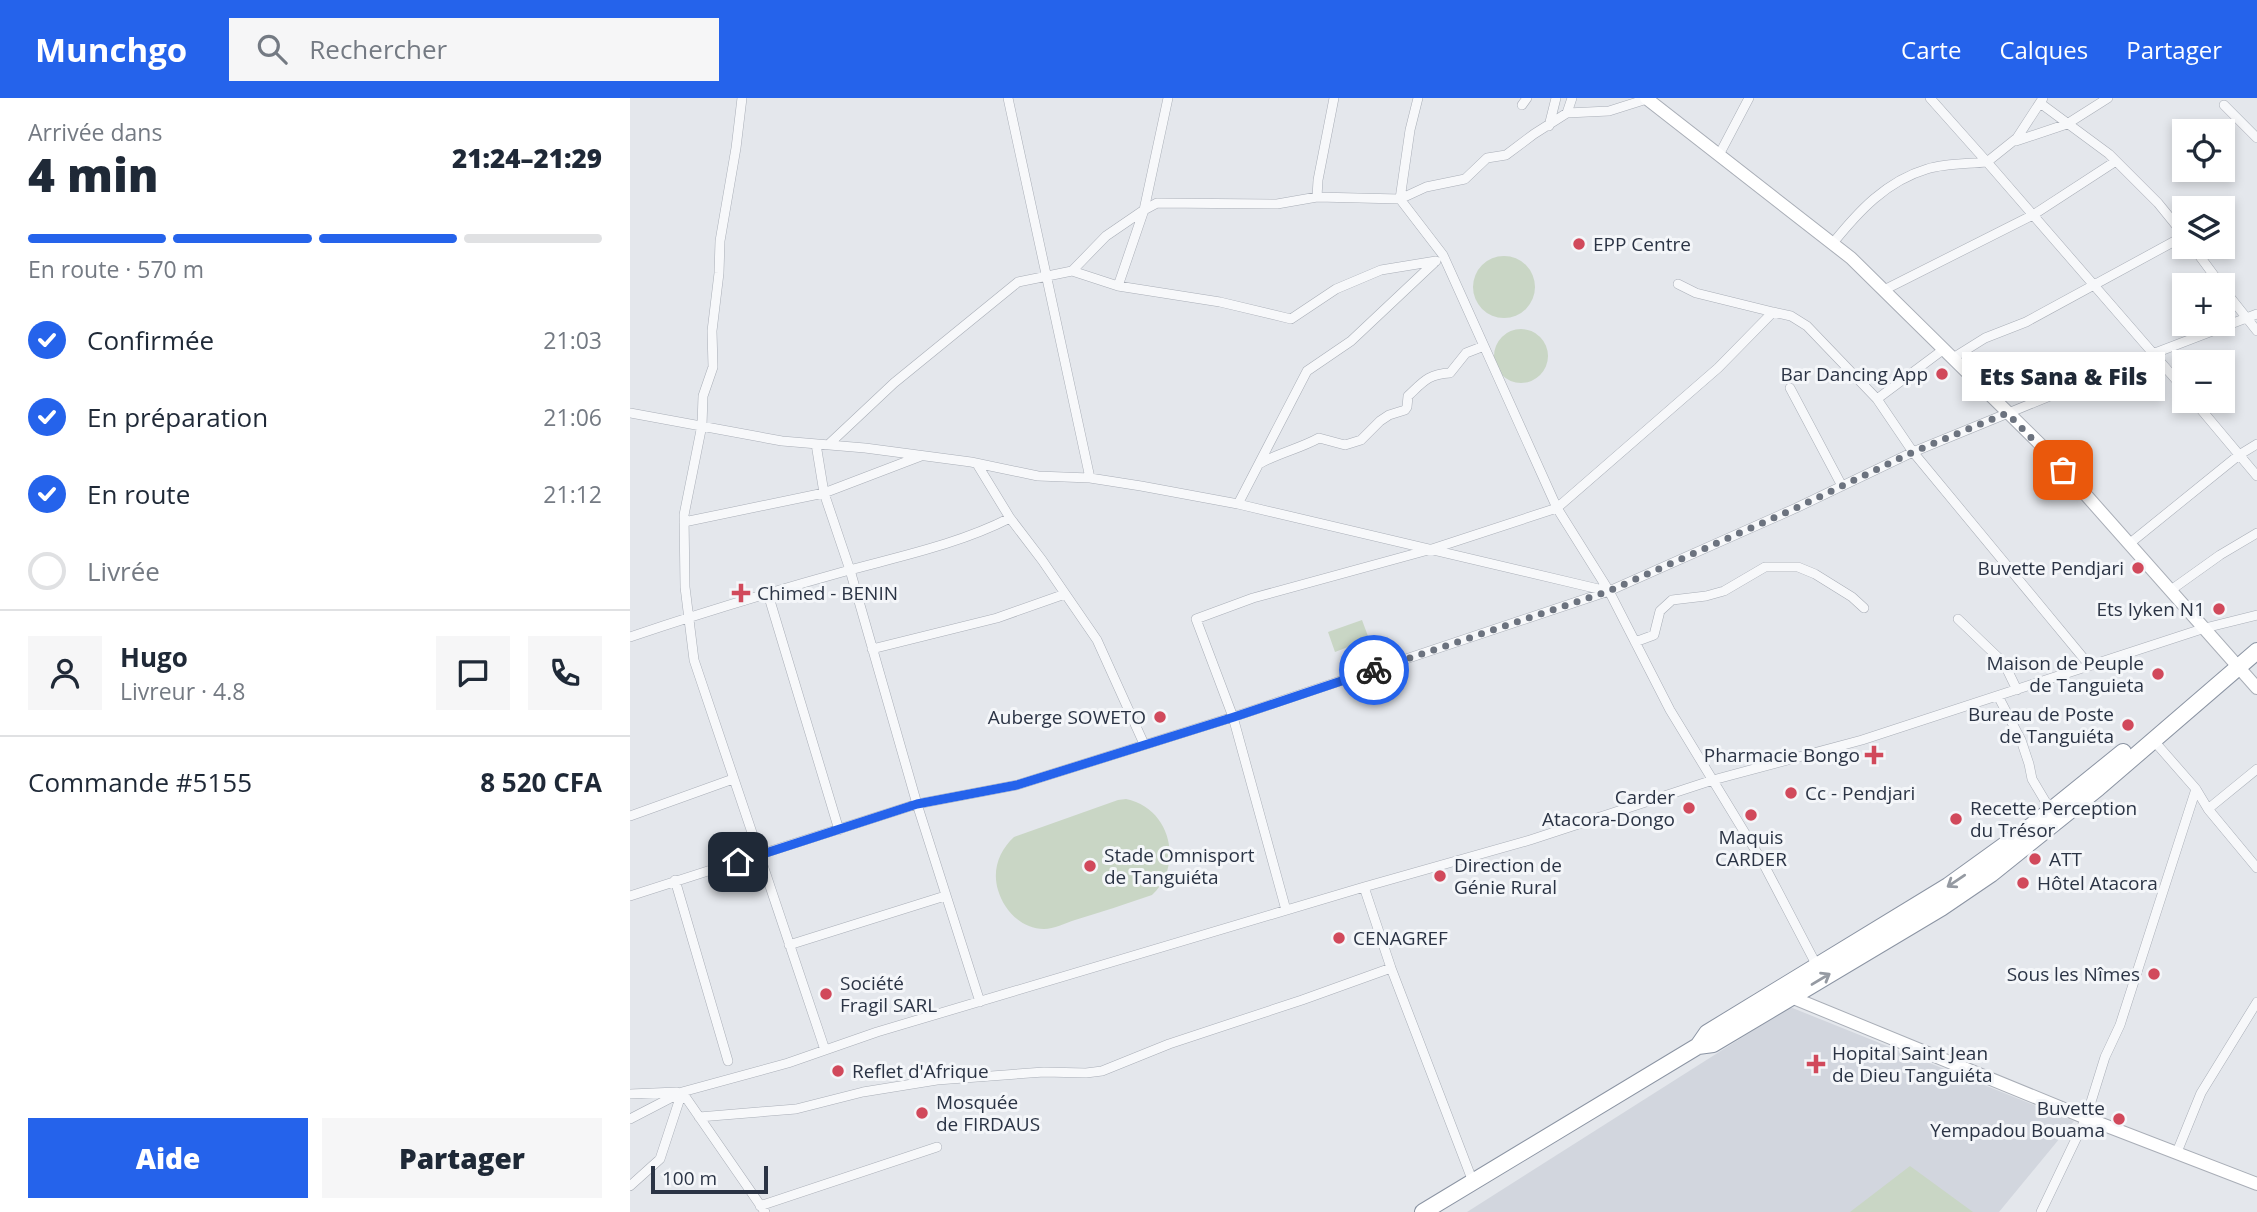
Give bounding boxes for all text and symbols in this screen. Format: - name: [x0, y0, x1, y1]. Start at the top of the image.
- search box: [229, 18, 719, 81]
- text: Munchgo: [35, 27, 187, 72]
- icon: search: [253, 30, 291, 68]
- text: Rechercher: [309, 31, 447, 67]
- text: Carte: [1901, 33, 1961, 66]
- text: Calques: [1999, 33, 2088, 66]
- text: Partager: [2126, 33, 2222, 66]
- text: Arrivée dans: [28, 116, 162, 148]
- map controls: [2172, 119, 2235, 413]
- button: locate: [2172, 119, 2235, 182]
- text: 21:24–21:29: [452, 140, 602, 176]
- text: 4 min: [28, 143, 159, 205]
- button: layers: [2172, 196, 2235, 259]
- place label: EPP Centre: [1593, 231, 1691, 257]
- marker: EPP Centre: [1571, 236, 1587, 252]
- text: En route · 570 m: [28, 253, 204, 285]
- button: +: [2172, 273, 2235, 336]
- icon: check: [28, 321, 66, 359]
- text: Confirmée: [87, 322, 214, 358]
- text: 21:03: [543, 324, 602, 356]
- button: −: [2172, 350, 2235, 413]
- callout: Ets Sana & Fils: [1962, 351, 2164, 400]
- text: Ets Sana & Fils: [1980, 360, 2147, 392]
- place label: Bar Dancing App: [1780, 361, 1928, 387]
- marker: Bar Dancing App: [1934, 366, 1950, 382]
- icon: check: [28, 398, 66, 436]
- text: En préparation: [87, 399, 268, 435]
- text: 21:06: [543, 401, 602, 433]
- pin: [2033, 440, 2093, 500]
- icon: bag: [2044, 451, 2082, 489]
- icon: check: [28, 475, 66, 513]
- text: En route: [87, 476, 190, 512]
- text: 21:12: [543, 478, 602, 510]
- text: Livrée: [87, 553, 160, 589]
- place label: Buvette Pendjari: [1977, 555, 2124, 581]
- marker: Buvette Pendjari: [2130, 560, 2146, 576]
- place label: Chimed - BENIN: [757, 580, 898, 606]
- marker: Chimed - BENIN: [731, 583, 751, 603]
- place label: Ets Iyken N1: [2096, 596, 2205, 622]
- marker: Ets Iyken N1: [2211, 601, 2227, 617]
- courier: [1339, 635, 1409, 705]
- button: person: [28, 636, 102, 710]
- button: chat: [436, 636, 510, 710]
- button: phone: [528, 636, 602, 710]
- text: Hugo: [120, 639, 188, 675]
- place label: Maison de Peuple de Tanguieta: [1986, 650, 2144, 698]
- icon: bike: [1355, 651, 1393, 689]
- marker: Maison de Peuple de Tanguieta: [2150, 666, 2166, 682]
- text: Livreur · 4.8: [120, 675, 245, 707]
- place label: Bureau de Poste de Tanguiéta: [1968, 701, 2114, 749]
- place label: Auberge SOWETO: [988, 704, 1146, 730]
- marker: Auberge SOWETO: [1152, 709, 1168, 725]
- marker: Bureau de Poste de Tanguiéta: [2120, 717, 2136, 733]
- place label: Pharmacie Bongo: [1704, 742, 1860, 768]
- marker: Pharmacie Bongo: [1866, 747, 1882, 763]
- text: Commande #5155: [28, 764, 252, 800]
- text: 8 520 CFA: [480, 764, 602, 800]
- place label: Cc - Pendjari: [1805, 780, 1915, 806]
- place label: Carder Atacora-Dongo: [1542, 784, 1675, 832]
- marker: Cc - Pendjari: [1783, 785, 1799, 801]
- place label: Recette Perception du Trésor: [1970, 795, 2137, 843]
- marker: Carder Atacora-Dongo: [1681, 800, 1697, 816]
- marker: Maquis CARDER: [1743, 807, 1759, 823]
- marker: Recette Perception du Trésor: [1948, 811, 1964, 827]
- place label: Maquis CARDER: [1715, 824, 1787, 872]
- pin: [708, 832, 768, 892]
- place label: Stade Omnisport de Tanguiéta: [1104, 842, 1255, 890]
- icon: home: [719, 843, 757, 881]
- place label: ATT: [2049, 846, 2082, 872]
- marker: ATT: [2027, 851, 2043, 867]
- place label: Direction de Génie Rural: [1454, 852, 1562, 900]
- marker: Stade Omnisport de Tanguiéta: [1082, 858, 1098, 874]
- marker: Direction de Génie Rural: [1432, 868, 1448, 884]
- place label: Hôtel Atacora: [2037, 870, 2158, 896]
- one-way arrow: [1947, 874, 1966, 888]
- marker: Hôtel Atacora: [2015, 875, 2031, 891]
- place label: CENAGREF: [1353, 925, 1448, 951]
- marker: CENAGREF: [1331, 930, 1347, 946]
- place label: Sous les Nîmes: [2007, 961, 2140, 987]
- marker: Sous les Nîmes: [2146, 966, 2162, 982]
- place label: Société Fragil SARL: [840, 970, 937, 1018]
- one-way arrow: [1811, 971, 1831, 985]
- marker: Société Fragil SARL: [818, 986, 834, 1002]
- place label: Hopital Saint Jean de Dieu Tanguiéta: [1832, 1040, 1993, 1088]
- marker: Hopital Saint Jean de Dieu Tanguiéta: [1806, 1054, 1826, 1074]
- place label: Reflet d'Afrique: [852, 1058, 989, 1084]
- marker: Reflet d'Afrique: [830, 1063, 846, 1079]
- place label: Mosquée de FIRDAUS: [936, 1089, 1040, 1137]
- place label: Buvette Yempadou Bouama: [1930, 1095, 2105, 1143]
- marker: Mosquée de FIRDAUS: [914, 1105, 930, 1121]
- marker: Buvette Yempadou Bouama: [2111, 1111, 2127, 1127]
- button: Aide: [28, 1118, 308, 1198]
- button: Partager: [322, 1118, 602, 1198]
- scale bar: [651, 1163, 768, 1195]
- text: 100 m: [662, 1165, 717, 1191]

